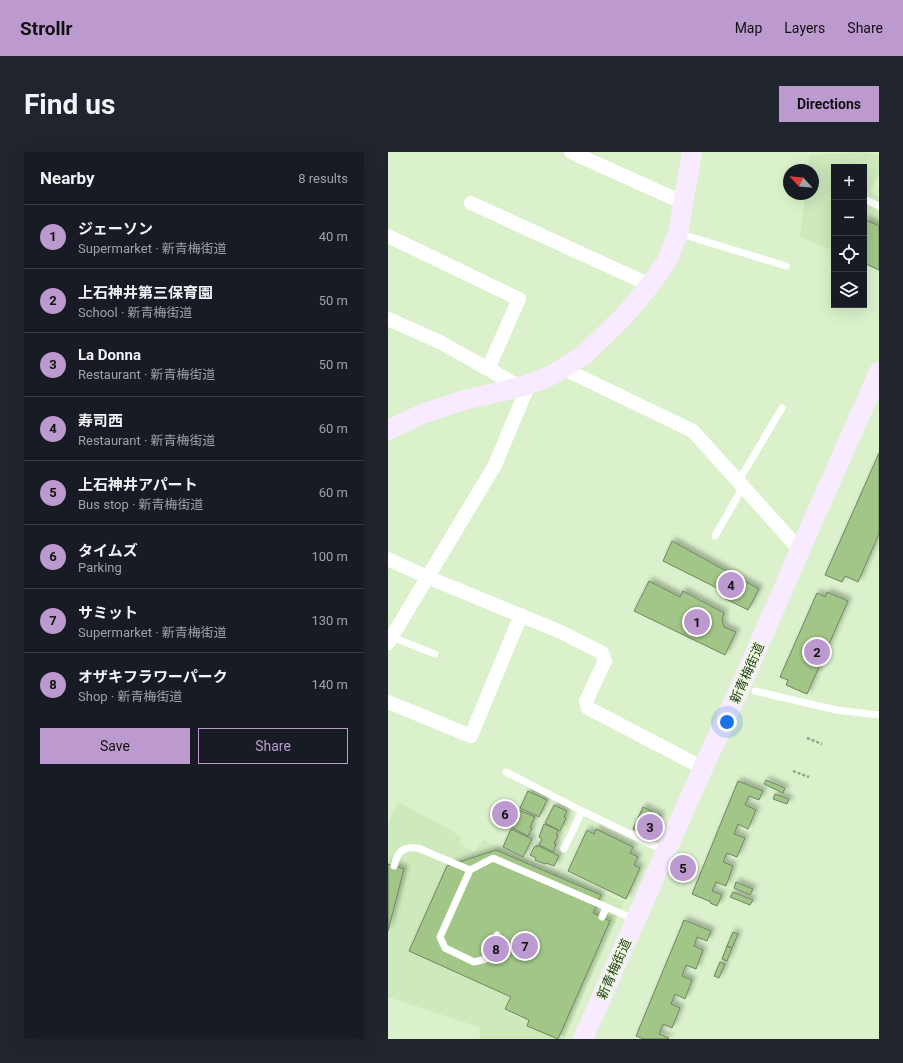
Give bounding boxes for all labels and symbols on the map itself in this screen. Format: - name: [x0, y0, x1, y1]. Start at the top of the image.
- north arrow: [783, 164, 819, 200]
- pin: 4: [718, 570, 744, 600]
- pin: 1: [684, 607, 710, 637]
- pin: 2: [804, 637, 830, 667]
- street label: 新青梅街道: [727, 640, 767, 706]
- your location: [717, 712, 737, 732]
- pin: 6: [492, 799, 518, 829]
- pin: 3: [637, 812, 663, 842]
- pin: 5: [670, 853, 696, 883]
- pin: 7: [512, 931, 538, 961]
- pin: 8: [483, 934, 509, 964]
- street label: 新青梅街道: [594, 936, 634, 1002]

